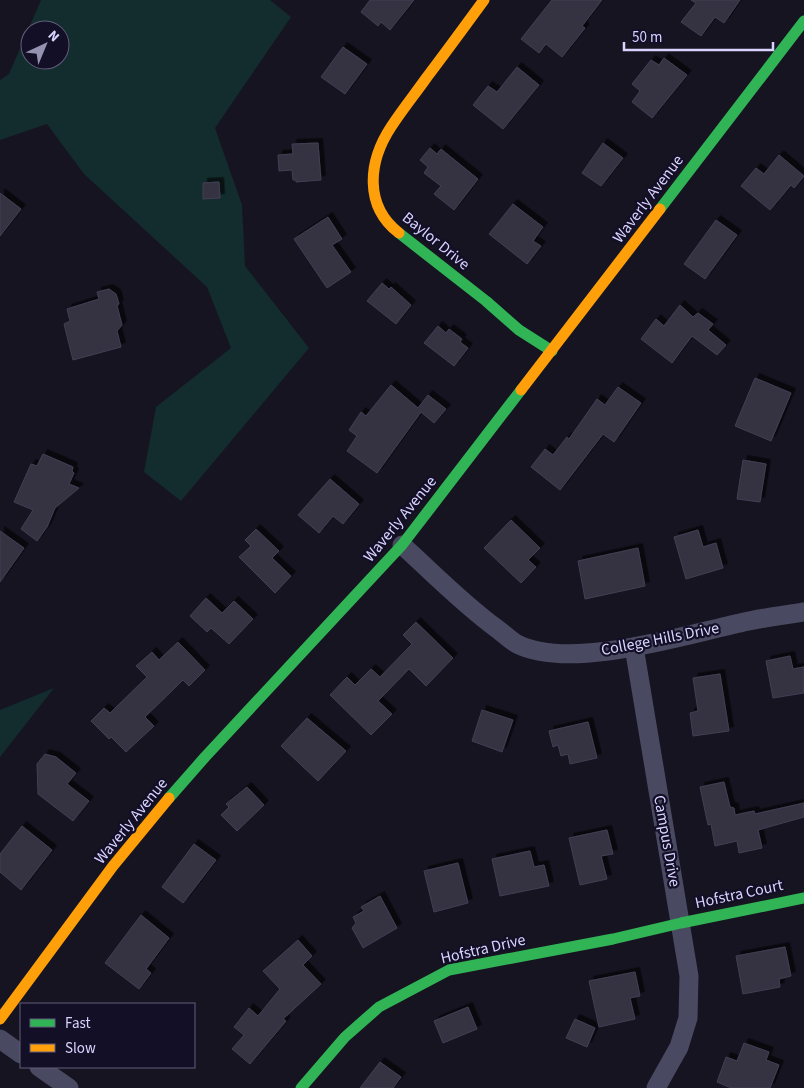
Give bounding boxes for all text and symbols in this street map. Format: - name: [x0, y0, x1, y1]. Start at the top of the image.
- north arrow: [20, 20, 70, 70]
- scale bar: [624, 20, 773, 52]
- text: N: [43, 26, 64, 47]
- text: 50 m: [632, 27, 662, 48]
- street label: Waverly Avenue: [608, 150, 689, 248]
- street label: Baylor Drive: [398, 207, 474, 275]
- street label: Waverly Avenue: [358, 471, 442, 567]
- street label: College Hills Drive: [599, 617, 721, 661]
- street label: Waverly Avenue: [89, 773, 173, 869]
- street label: Campus Drive: [648, 793, 686, 889]
- street label: Hofstra Court: [693, 874, 786, 914]
- street label: Hofstra Drive: [438, 929, 528, 969]
- legend: [20, 1003, 195, 1068]
- text: Fast: [65, 1013, 91, 1034]
- text: Slow: [65, 1038, 96, 1059]

